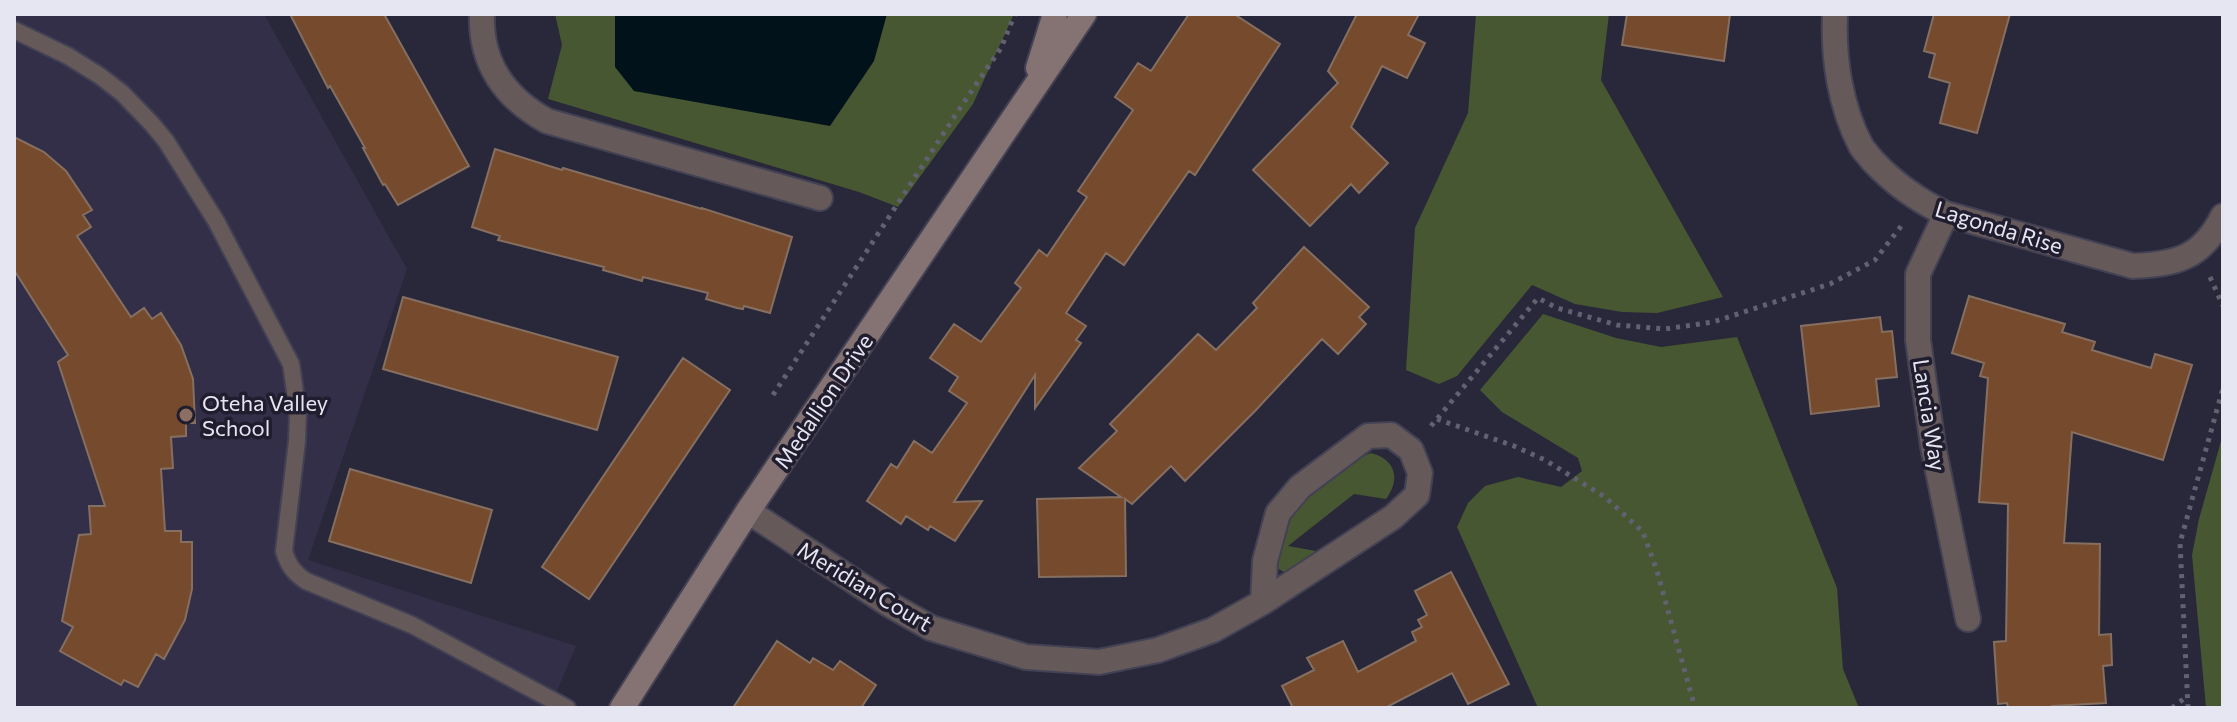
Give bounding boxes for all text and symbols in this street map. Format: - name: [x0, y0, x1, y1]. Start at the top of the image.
- street label: Lagonda Rise: [1932, 195, 2066, 259]
- street label: Medallion Drive: [768, 328, 878, 474]
- street label: Lancia Way: [1908, 357, 1952, 473]
- place label: Oteha Valley School: [202, 389, 328, 441]
- marker: Oteha Valley School: [177, 406, 195, 424]
- street label: Meridian Court: [793, 535, 937, 637]

